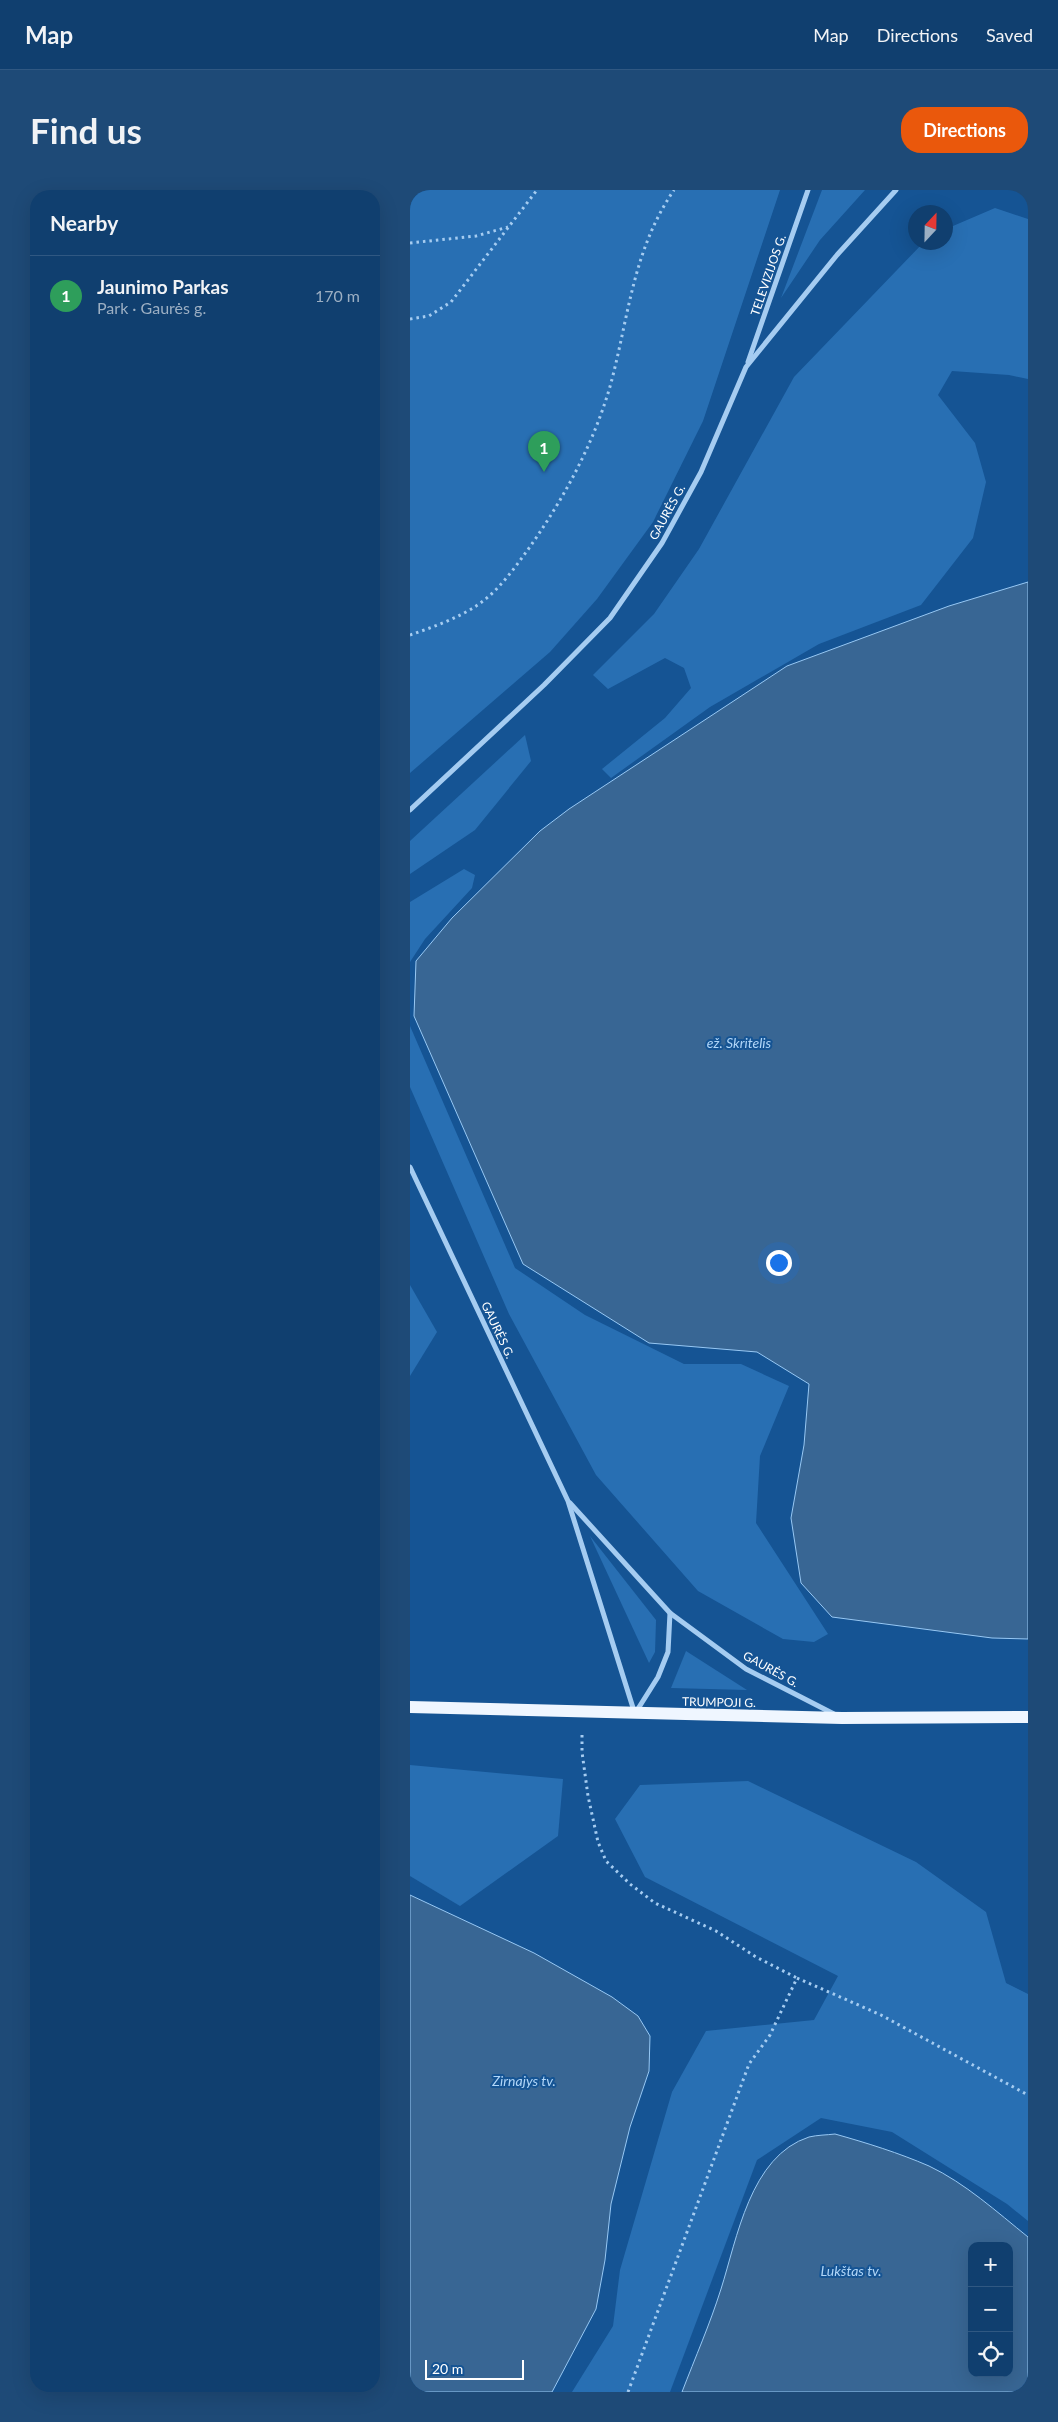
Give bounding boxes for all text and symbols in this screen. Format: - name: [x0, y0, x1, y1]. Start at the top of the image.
- text: Map: [25, 20, 73, 49]
- text: Map: [813, 24, 849, 46]
- text: Directions: [877, 24, 958, 46]
- text: Saved: [986, 24, 1033, 46]
- button: Directions: [901, 107, 1028, 153]
- text: Find us: [30, 109, 142, 151]
- north arrow: [908, 205, 953, 250]
- text: Nearby: [50, 210, 118, 235]
- street label: TELEVIZIJOS G.: [747, 232, 789, 318]
- text: Jaunimo Parkas: [97, 275, 229, 298]
- text: 1: [61, 286, 71, 305]
- text: 170 m: [315, 286, 360, 305]
- text: Park · Gaurės g.: [97, 298, 206, 317]
- pin: 1: [528, 431, 560, 472]
- street label: GAURĖS G.: [646, 482, 688, 542]
- water label: ež. Skritelis: [707, 1034, 772, 1051]
- your location: [766, 1250, 792, 1276]
- street label: GAURĖS G.: [478, 1299, 518, 1361]
- street label: GAURĖS G.: [741, 1648, 801, 1690]
- street label: TRUMPOJI G.: [682, 1694, 756, 1710]
- water label: Zirnajys tv.: [491, 2072, 556, 2089]
- map controls: [968, 2242, 1013, 2377]
- button: +: [968, 2242, 1013, 2287]
- water label: Lukštas tv.: [820, 2262, 882, 2279]
- button: −: [968, 2287, 1013, 2332]
- button: locate: [968, 2332, 1013, 2377]
- scale bar: [425, 2357, 524, 2380]
- text: 20 m: [432, 2360, 463, 2377]

